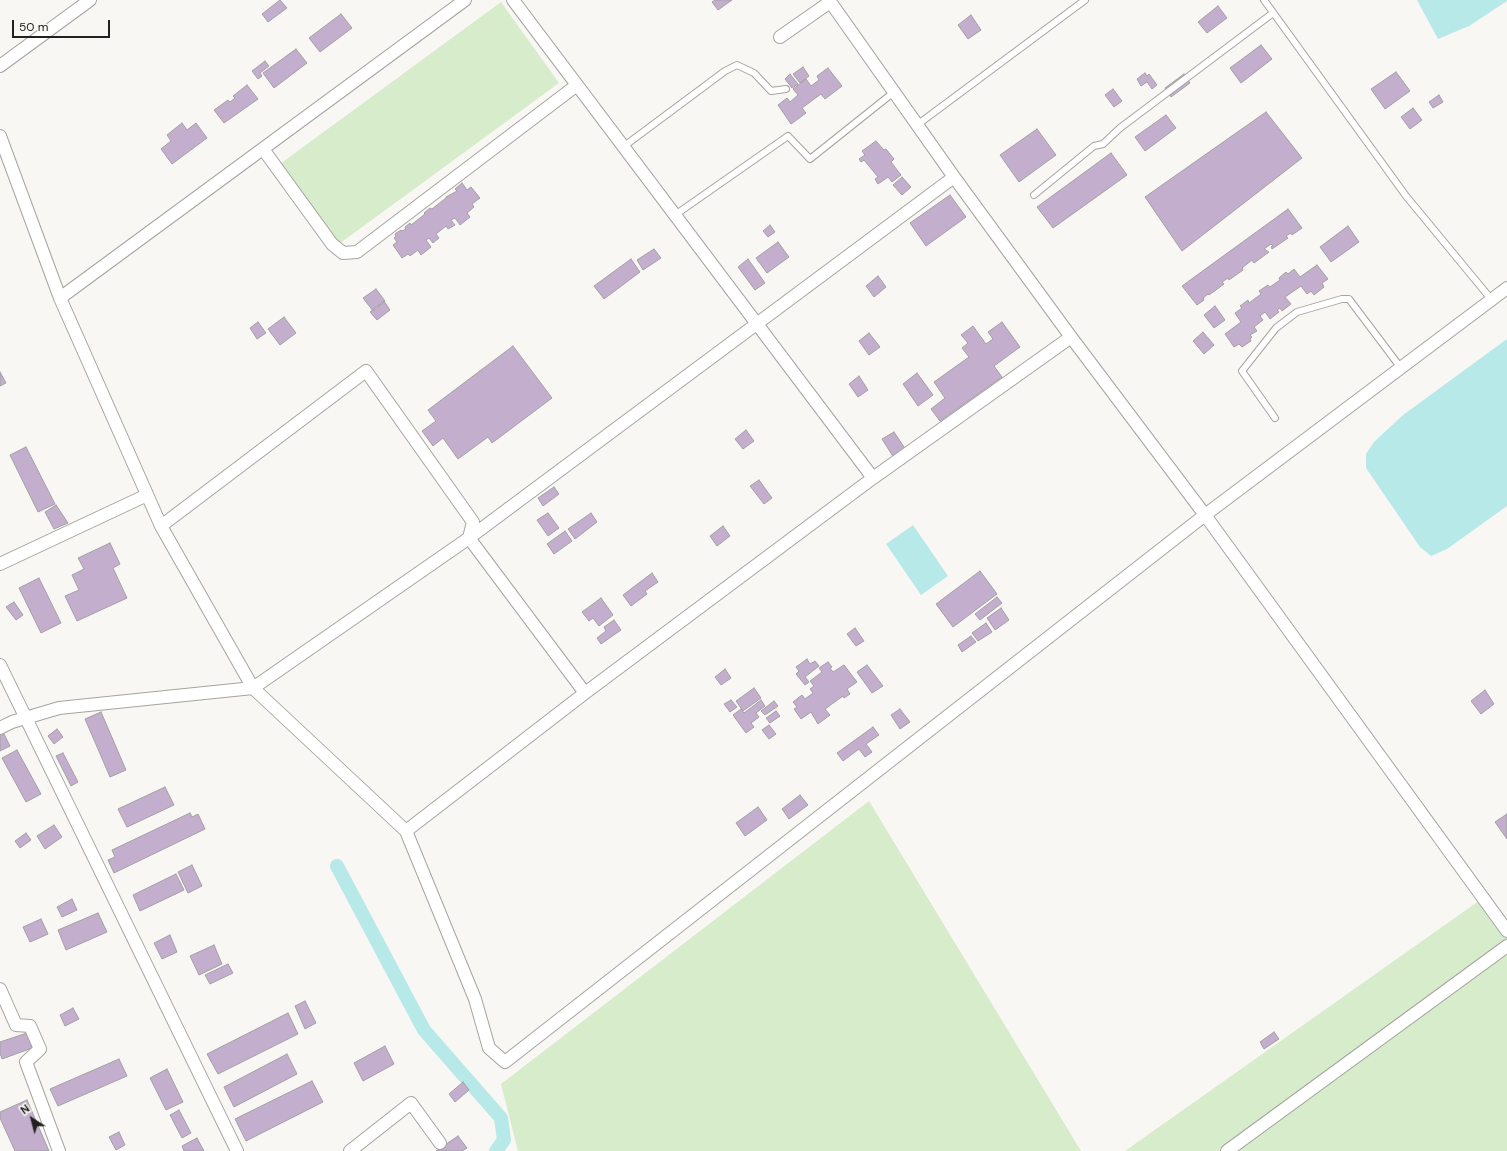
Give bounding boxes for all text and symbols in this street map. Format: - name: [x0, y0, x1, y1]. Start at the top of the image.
- scale bar: [14, 12, 112, 38]
- text: 50 m: [19, 19, 48, 35]
- north arrow: [12, 1099, 52, 1139]
- text: N: [18, 1101, 32, 1117]

